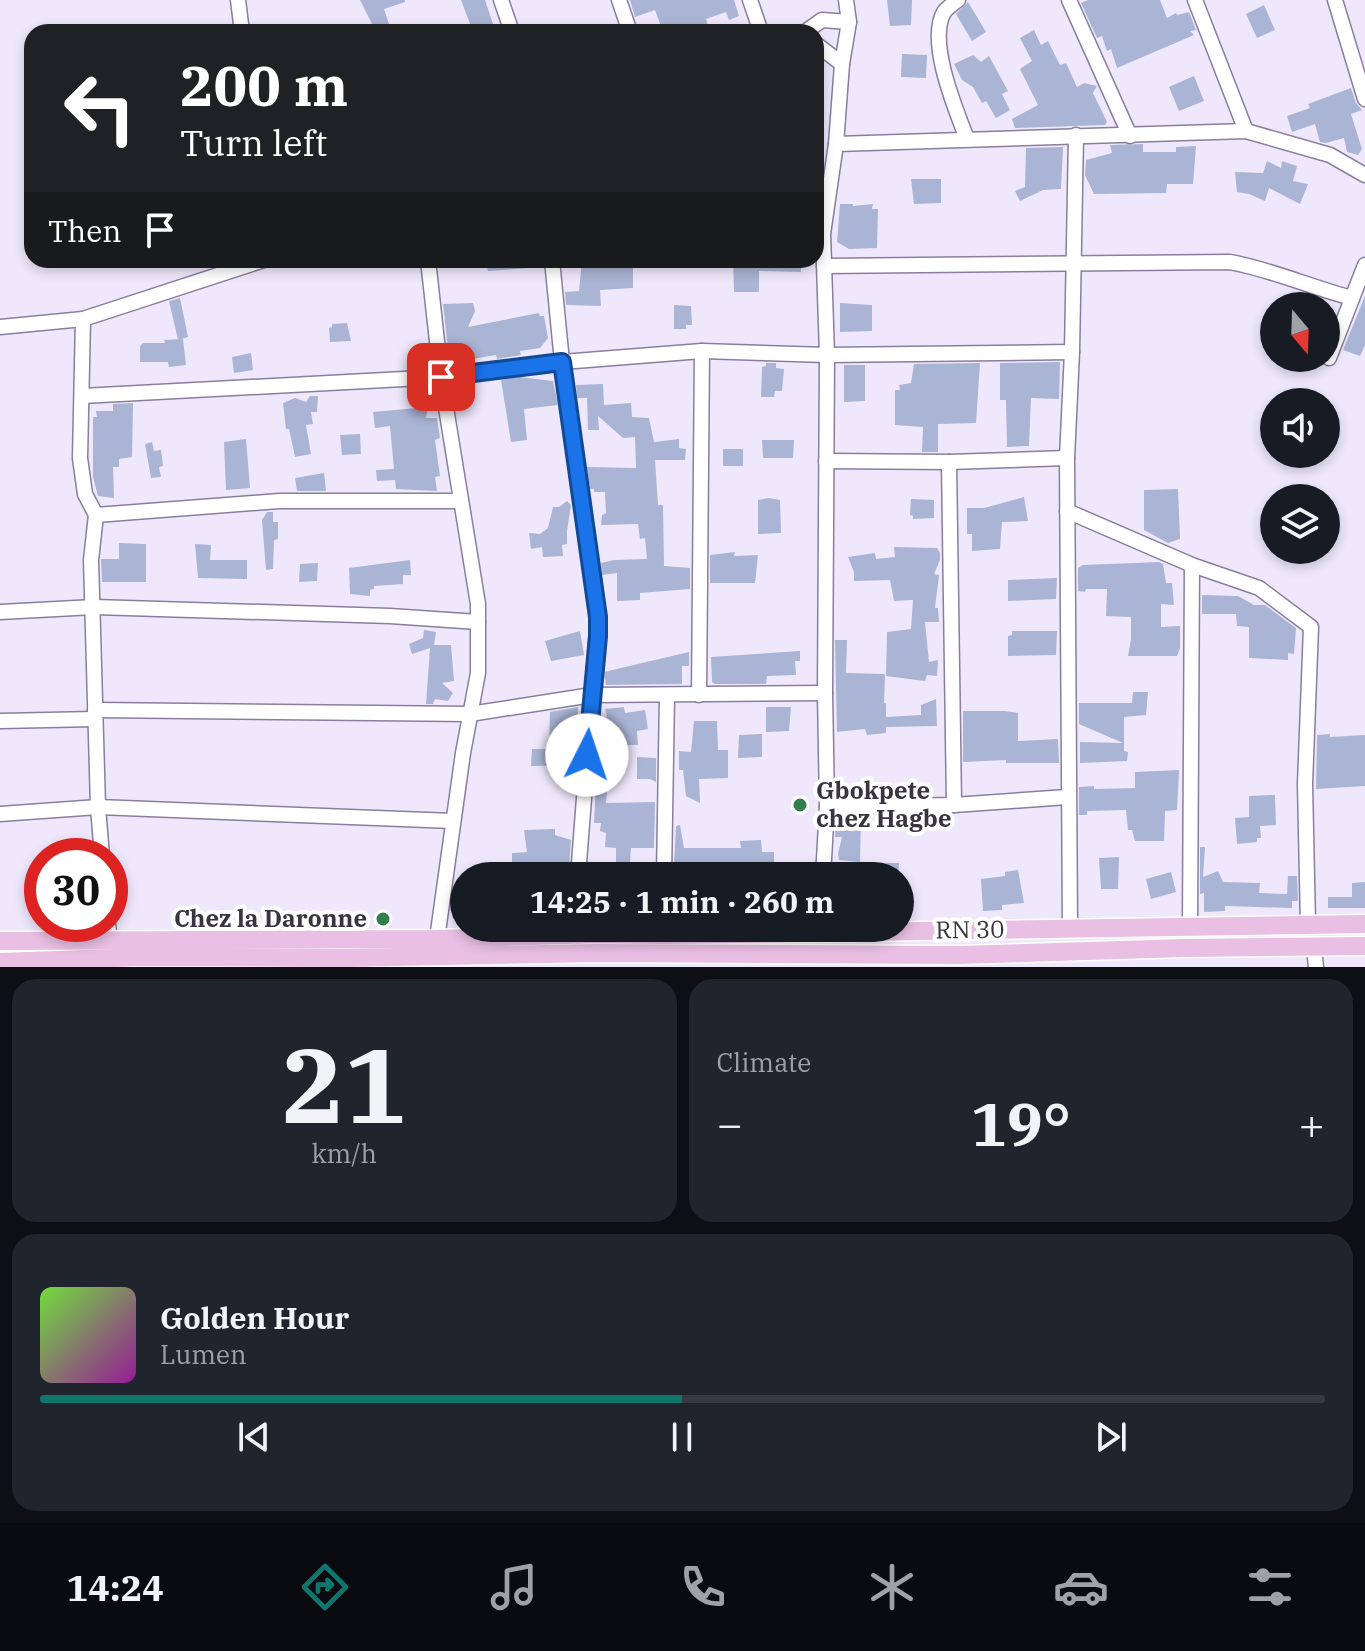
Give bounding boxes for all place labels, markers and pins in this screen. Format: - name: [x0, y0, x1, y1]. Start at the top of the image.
- pin: [407, 343, 475, 411]
- place label: Gbokpete chez Hagbe: [816, 774, 952, 834]
- marker: Gbokpete chez Hagbe: [791, 796, 809, 814]
- place label: Chez la Daronne: [174, 902, 367, 934]
- marker: Chez la Daronne: [374, 910, 392, 928]

